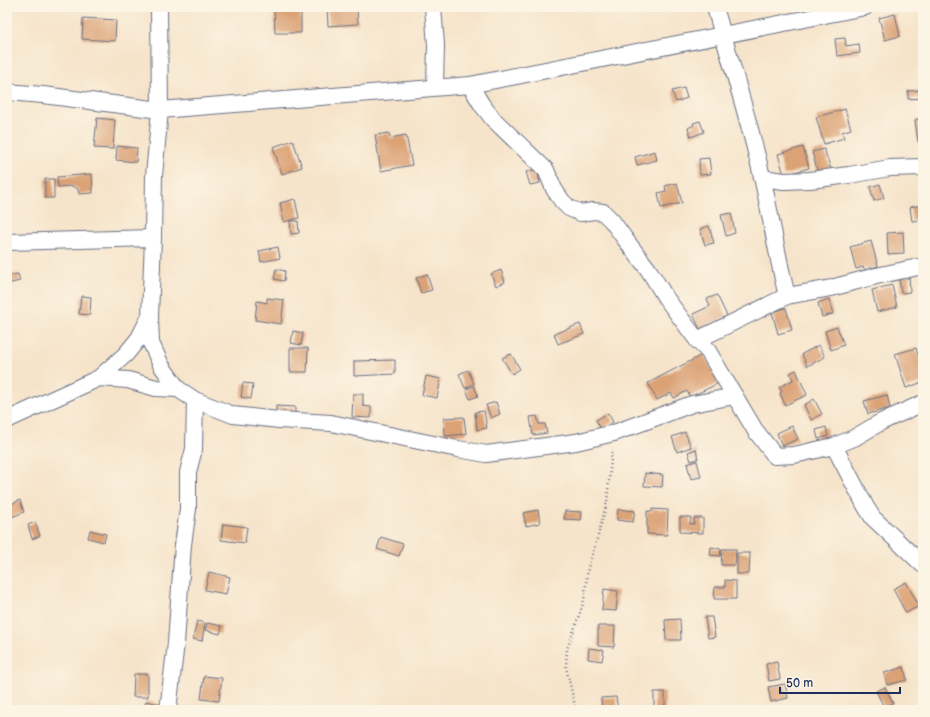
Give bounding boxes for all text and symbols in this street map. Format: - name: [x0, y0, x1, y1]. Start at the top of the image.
- scale bar: [780, 669, 900, 695]
- text: 50 m: [786, 676, 813, 691]

